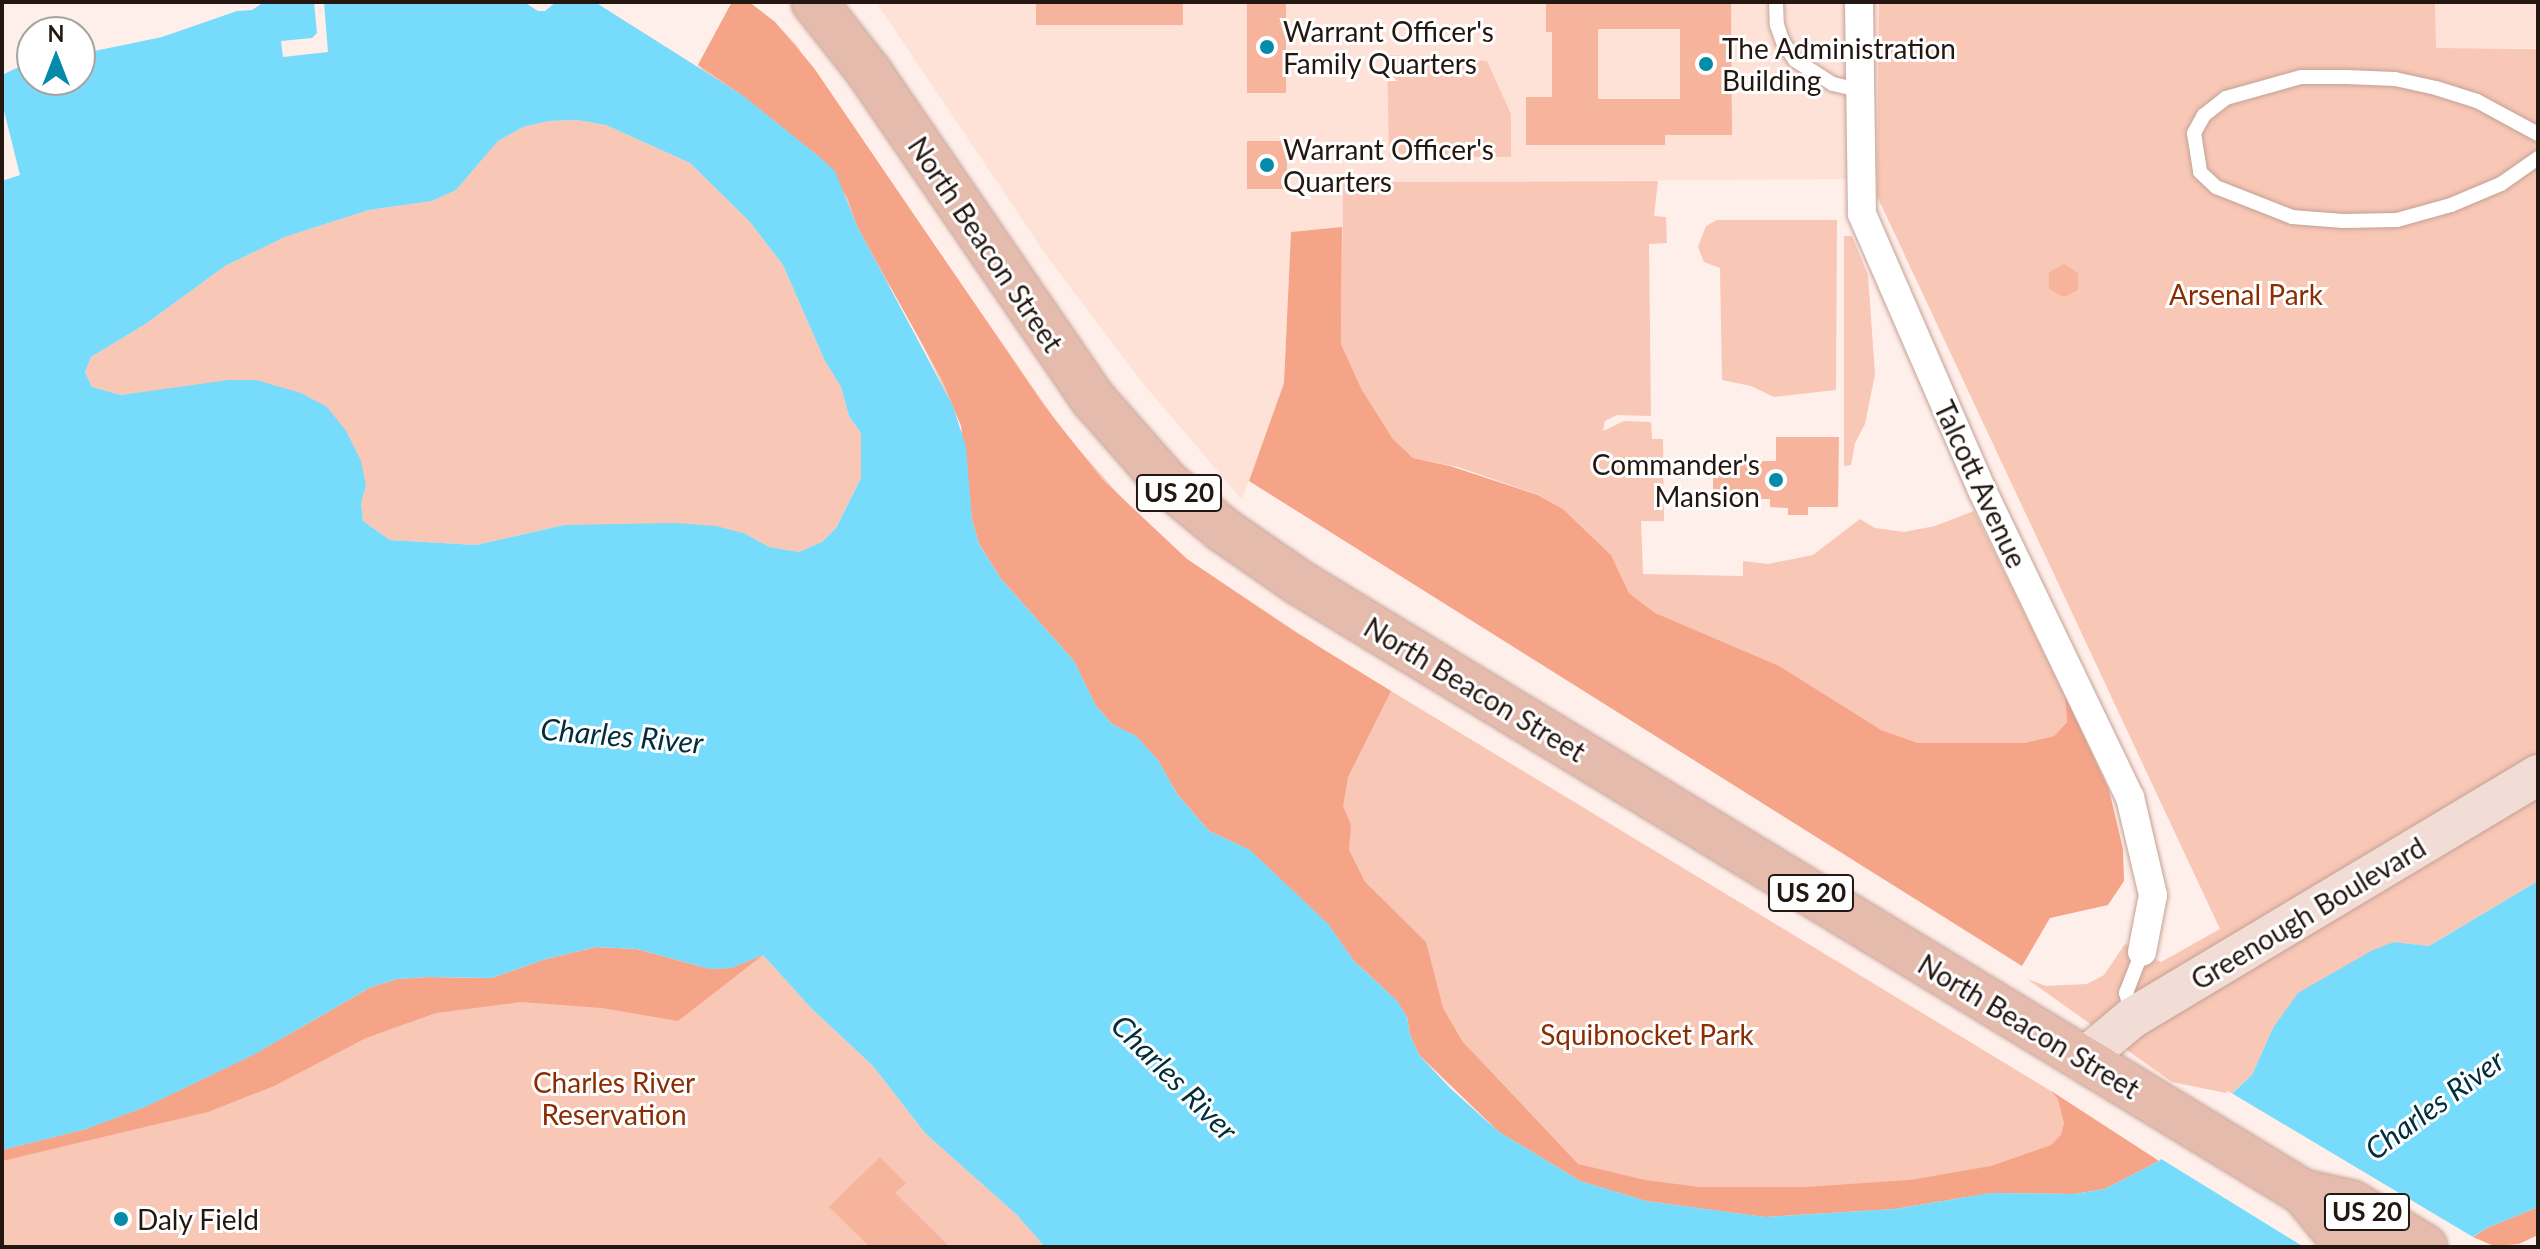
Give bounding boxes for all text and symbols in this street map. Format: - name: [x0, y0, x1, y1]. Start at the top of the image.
- place label: Warrant Officer's Family Quarters: [1283, 14, 1494, 80]
- north arrow: [16, 16, 96, 96]
- text: N: [48, 20, 64, 47]
- place label: The Administration Building: [1722, 31, 1957, 97]
- marker: Warrant Officer's Family Quarters: [1258, 38, 1276, 56]
- marker: The Administration Building: [1697, 55, 1715, 73]
- street label: North Beacon Street: [902, 130, 1070, 358]
- place label: Warrant Officer's Quarters: [1283, 132, 1494, 198]
- marker: Warrant Officer's Quarters: [1258, 156, 1276, 174]
- park label: Arsenal Park: [2169, 277, 2323, 311]
- street label: Talcott Avenue: [1927, 395, 2035, 573]
- place label: Commander's Mansion: [1592, 447, 1760, 513]
- road number: US 20: [1135, 471, 1223, 515]
- marker: Commander's Mansion: [1767, 471, 1785, 489]
- street label: North Beacon Street: [1358, 610, 1592, 768]
- water label: Charles River: [539, 710, 705, 760]
- street label: Greenough Boulevard: [2185, 830, 2431, 996]
- road number: US 20: [1767, 871, 1855, 915]
- street label: North Beacon Street: [1912, 947, 2146, 1105]
- water label: Charles River: [1105, 1007, 1245, 1147]
- park label: Squibnocket Park: [1540, 1017, 1754, 1051]
- water label: Charles River: [2357, 1041, 2511, 1167]
- park label: Charles River Reservation: [533, 1065, 695, 1131]
- road number: US 20: [2323, 1190, 2411, 1234]
- place label: Daly Field: [137, 1202, 260, 1236]
- marker: Daly Field: [112, 1210, 130, 1228]

